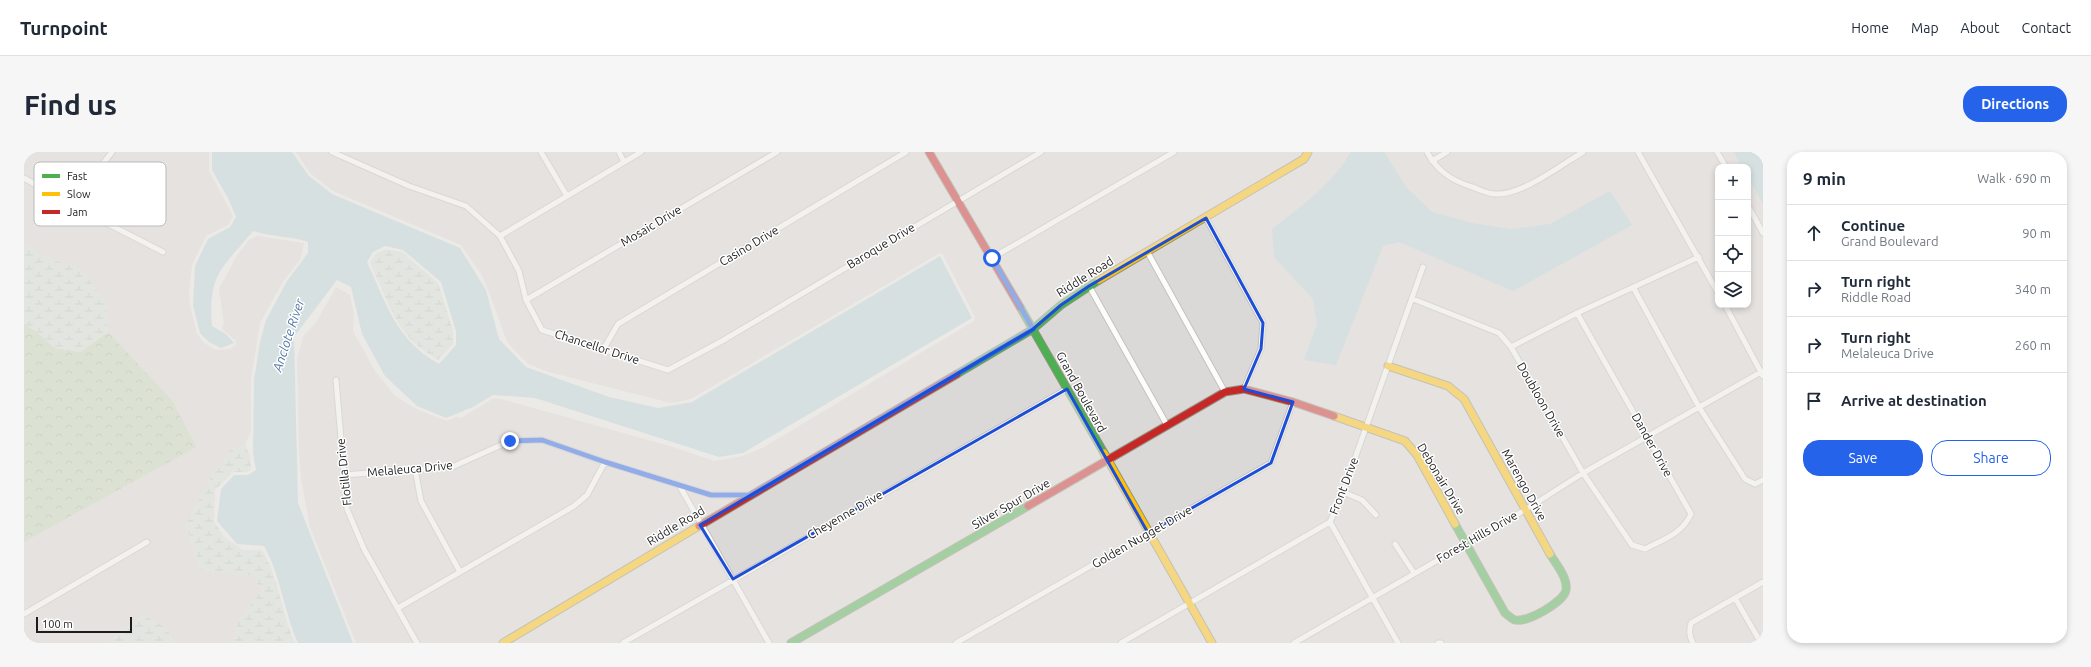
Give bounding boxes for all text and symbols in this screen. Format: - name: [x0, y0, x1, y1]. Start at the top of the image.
- text: Turnpoint: [20, 17, 108, 39]
- text: Home: [1851, 20, 1889, 36]
- text: Map: [1911, 20, 1939, 36]
- text: About: [1961, 20, 2000, 36]
- text: Contact: [2022, 20, 2071, 36]
- button: Directions: [1963, 86, 2067, 122]
- text: Find us: [24, 89, 117, 120]
- legend: [34, 162, 166, 226]
- map controls: [1715, 164, 1751, 308]
- button: +: [1715, 164, 1751, 200]
- text: 9 min: [1803, 169, 1846, 188]
- text: Fast: [67, 170, 88, 182]
- text: Walk · 690 m: [1977, 171, 2051, 185]
- text: Slow: [67, 188, 91, 200]
- button: −: [1715, 200, 1751, 236]
- street label: Mosaic Drive: [618, 202, 683, 249]
- text: Jam: [67, 206, 88, 218]
- text: Continue: [1841, 217, 1905, 234]
- street label: Baroque Drive: [844, 220, 917, 271]
- icon: ahead: [1803, 222, 1825, 244]
- street label: Casino Drive: [717, 223, 781, 268]
- text: 90 m: [2022, 226, 2051, 240]
- text: Grand Boulevard: [1841, 234, 1939, 248]
- button: locate: [1715, 236, 1751, 272]
- route start: [983, 249, 1001, 267]
- street label: Riddle Road: [1054, 254, 1116, 299]
- button: layers: [1715, 272, 1751, 308]
- text: Turn right: [1841, 273, 1911, 290]
- icon: right: [1803, 278, 1825, 300]
- text: 340 m: [2015, 282, 2051, 296]
- text: Riddle Road: [1841, 290, 1911, 304]
- water label: Anclote River: [269, 296, 307, 374]
- street label: Chancellor Drive: [553, 327, 641, 366]
- text: Turn right: [1841, 329, 1911, 346]
- icon: right: [1803, 334, 1825, 356]
- text: 260 m: [2015, 338, 2051, 352]
- text: Melaleuca Drive: [1841, 346, 1934, 360]
- street label: Grand Boulevard: [1054, 349, 1109, 434]
- street label: Doubloon Drive: [1515, 360, 1568, 440]
- icon: arrive: [1803, 390, 1825, 412]
- text: Arrive at destination: [1841, 392, 1987, 409]
- street label: Dander Drive: [1630, 411, 1675, 479]
- route end: [501, 432, 519, 450]
- street label: Flotilla Drive: [333, 438, 354, 506]
- button: Save: [1803, 440, 1923, 476]
- button: Share: [1931, 440, 2051, 476]
- street label: Debonair Drive: [1415, 441, 1468, 517]
- street label: Marengo Drive: [1499, 447, 1549, 523]
- street label: Front Drive: [1327, 455, 1360, 516]
- street label: Melaleuca Drive: [367, 458, 453, 479]
- street label: Silver Spur Drive: [969, 476, 1052, 531]
- street label: Cheyenne Drive: [805, 488, 885, 541]
- street label: Riddle Road: [645, 503, 707, 548]
- street label: Golden Nugget Drive: [1090, 503, 1194, 570]
- street label: Forest Hills Drive: [1434, 508, 1519, 565]
- scale bar: [36, 615, 132, 634]
- text: 100 m: [42, 618, 73, 630]

